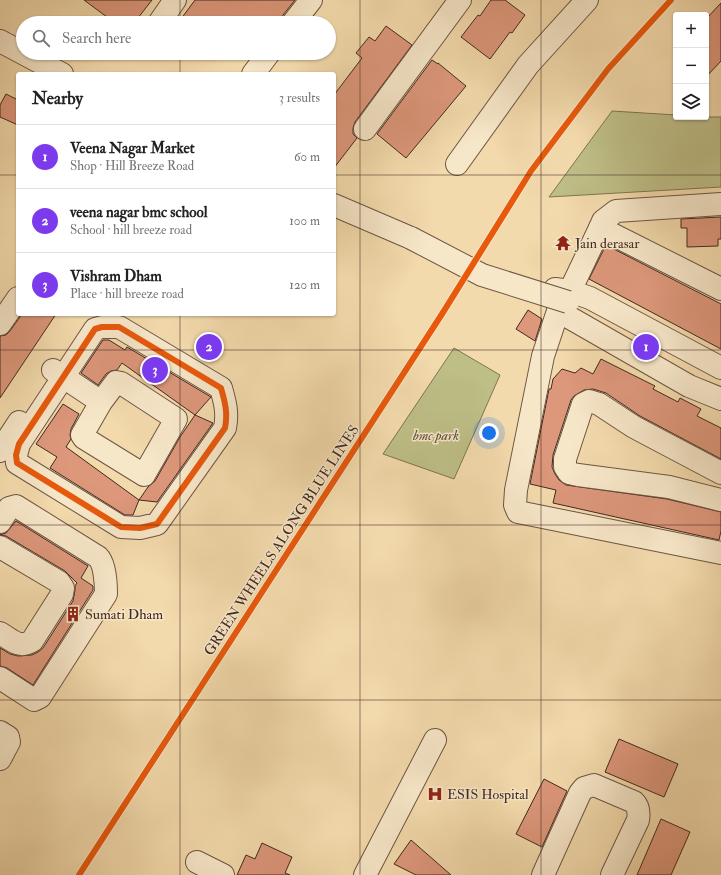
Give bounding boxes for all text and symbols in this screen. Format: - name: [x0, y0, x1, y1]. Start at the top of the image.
- map controls: [673, 12, 709, 120]
- button: +: [673, 12, 709, 48]
- search box: [16, 16, 336, 60]
- icon: search: [30, 27, 52, 49]
- text: Search here: [62, 29, 131, 48]
- button: −: [673, 48, 709, 84]
- button: layers: [673, 84, 709, 120]
- text: Nearby: [32, 88, 83, 109]
- text: 3 results: [279, 90, 320, 106]
- text: Veena Nagar Market: [70, 139, 195, 158]
- text: 1: [43, 149, 47, 165]
- text: 60 m: [294, 149, 320, 165]
- text: Shop · Hill Breeze Road: [70, 158, 194, 174]
- text: veena nagar bmc school: [70, 203, 208, 222]
- text: 2: [42, 213, 48, 229]
- text: 100 m: [289, 213, 320, 229]
- text: School · hill breeze road: [70, 222, 192, 238]
- temple icon: Jain derasar: [554, 234, 572, 252]
- place label: Jain derasar: [574, 235, 640, 252]
- text: Vishram Dham: [70, 267, 162, 286]
- text: 3: [43, 277, 48, 293]
- text: 120 m: [289, 277, 320, 293]
- text: Place · hill breeze road: [70, 286, 184, 302]
- pin: 2: [196, 332, 222, 362]
- pin: 1: [633, 332, 659, 362]
- pin: 3: [142, 355, 168, 385]
- street label: GREEN WHEELS ALONG BLUE LINES: [200, 422, 362, 659]
- your location: [479, 423, 499, 443]
- park label: bmc park: [412, 427, 459, 444]
- building icon: Sumati Dham: [64, 605, 82, 623]
- place label: Sumati Dham: [85, 606, 163, 623]
- hospital icon: ESIS Hospital: [426, 785, 444, 803]
- place label: ESIS Hospital: [447, 786, 529, 804]

